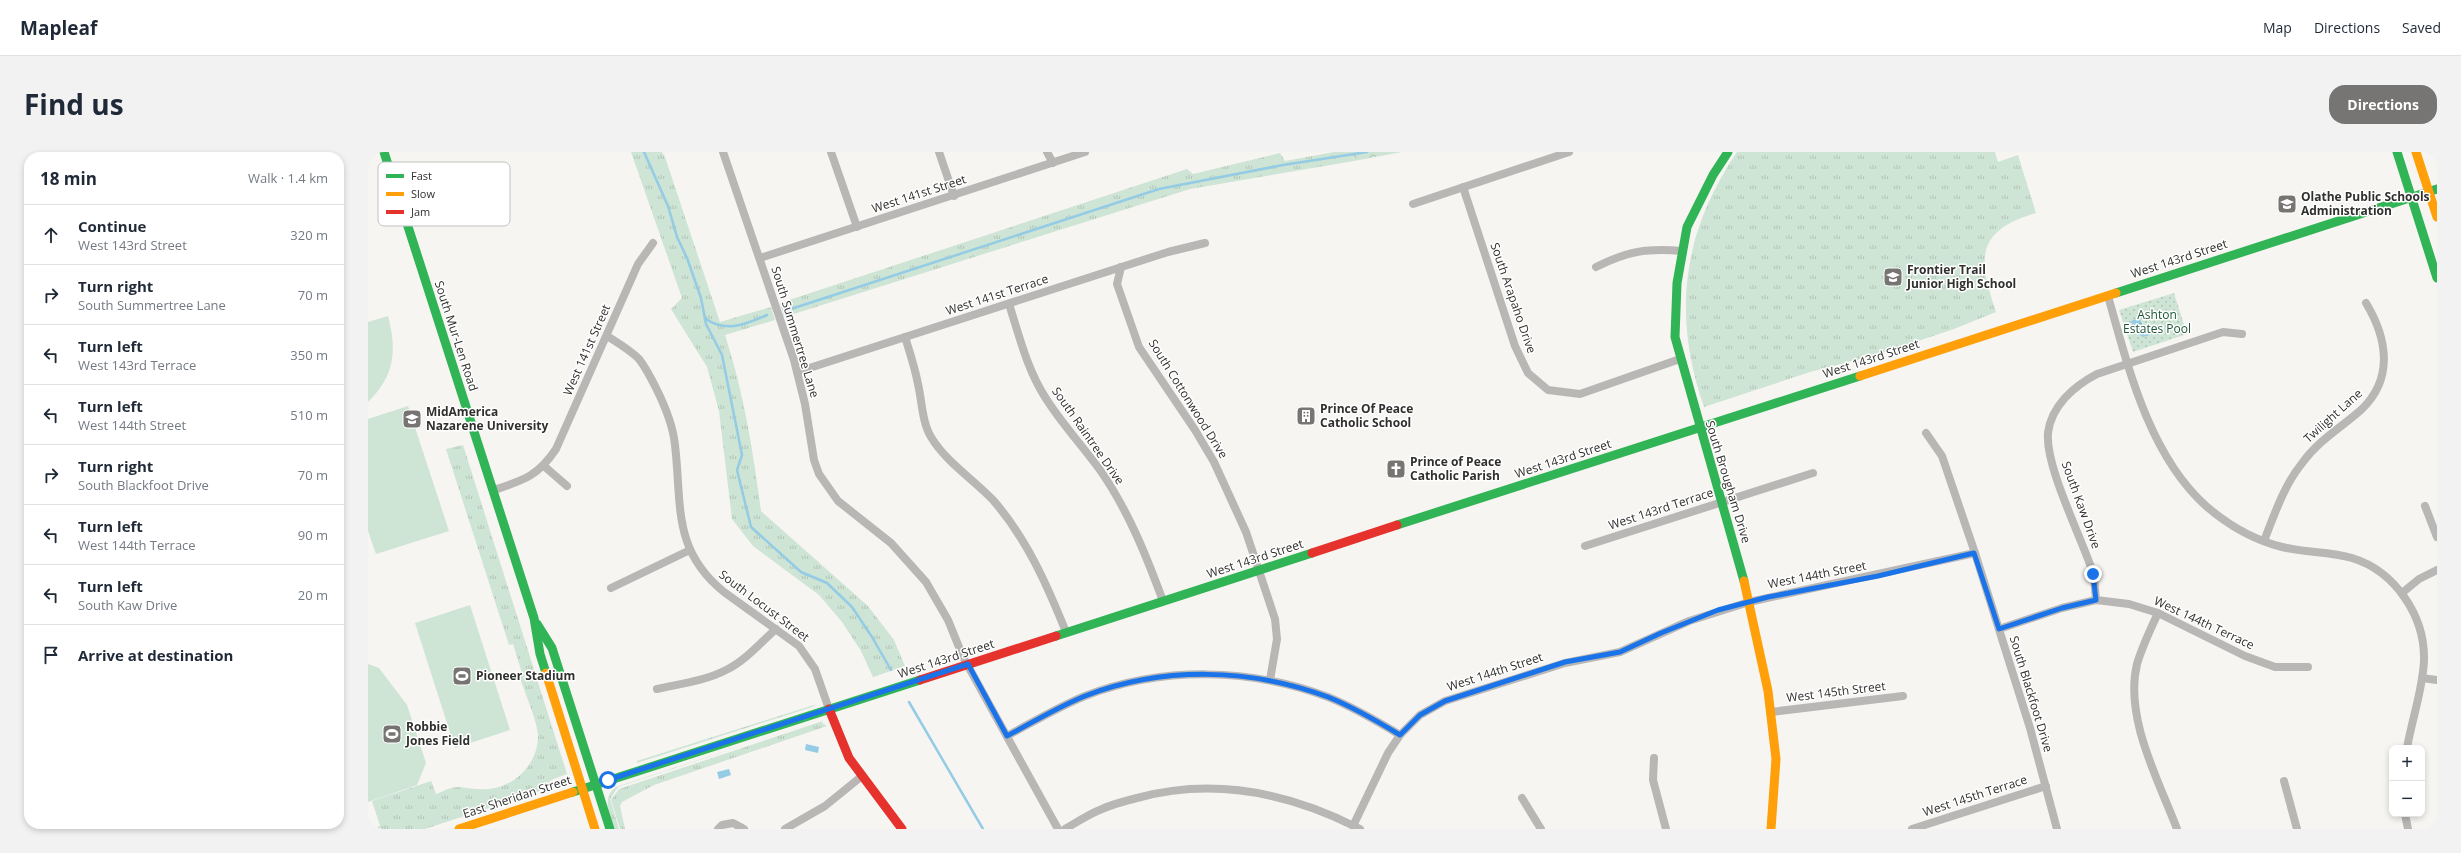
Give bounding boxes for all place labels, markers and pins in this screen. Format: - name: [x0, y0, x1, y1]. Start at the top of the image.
- place label: Olathe Public Schools Administration: [2301, 188, 2430, 219]
- school or university icon: Olathe Public Schools Administration: [2276, 193, 2298, 215]
- place label: Frontier Trail Junior High School: [1906, 261, 2016, 292]
- school or university icon: Frontier Trail Junior High School: [1882, 266, 1904, 288]
- place label: Prince Of Peace Catholic School: [1320, 400, 1413, 431]
- place label: MidAmerica Nazarene University: [426, 403, 549, 434]
- building icon: Prince Of Peace Catholic School: [1295, 405, 1317, 427]
- school or university icon: MidAmerica Nazarene University: [401, 408, 423, 430]
- place label: Prince of Peace Catholic Parish: [1410, 453, 1501, 484]
- church icon: Prince of Peace Catholic Parish: [1385, 458, 1407, 480]
- sports icon: Pioneer Stadium: [451, 665, 473, 687]
- place label: Pioneer Stadium: [476, 667, 575, 684]
- place label: Robbie Jones Field: [405, 718, 470, 749]
- sports icon: Robbie Jones Field: [381, 723, 403, 745]

